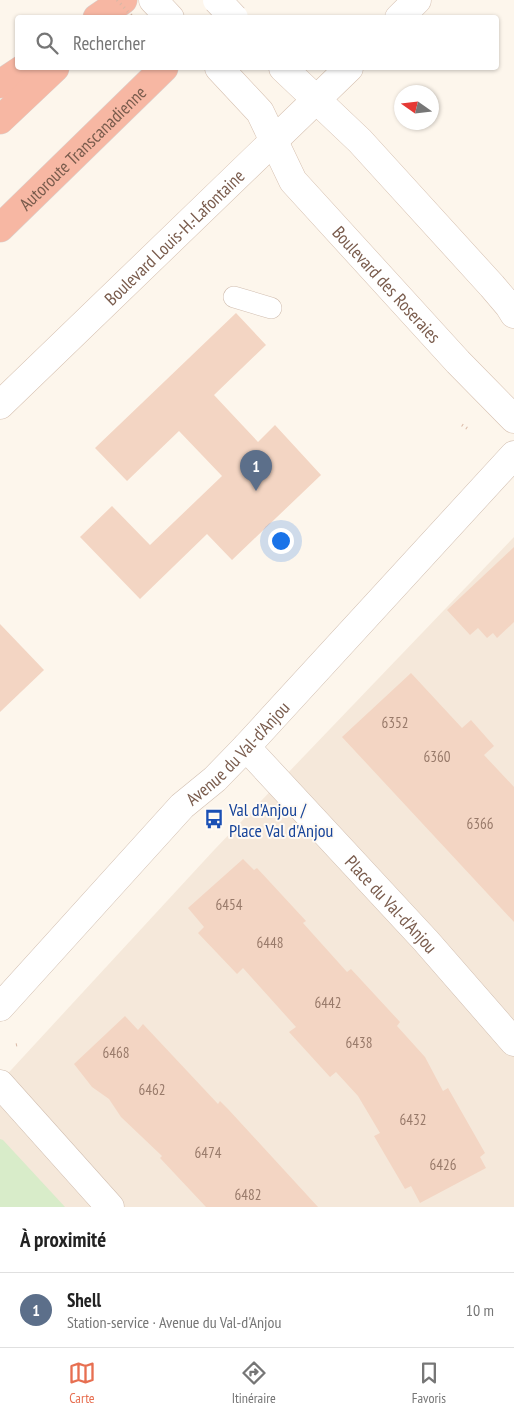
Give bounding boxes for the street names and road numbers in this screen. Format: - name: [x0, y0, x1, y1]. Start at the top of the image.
- street label: Autoroute Transcanadienne: [14, 81, 151, 215]
- street label: Boulevard Louis-H.-Lafontaine: [99, 164, 249, 310]
- street label: Boulevard des Roseraies: [328, 221, 446, 347]
- street label: Avenue du Val-d'Anjou: [181, 696, 294, 810]
- street label: Place du Val-d'Anjou: [340, 850, 443, 958]

